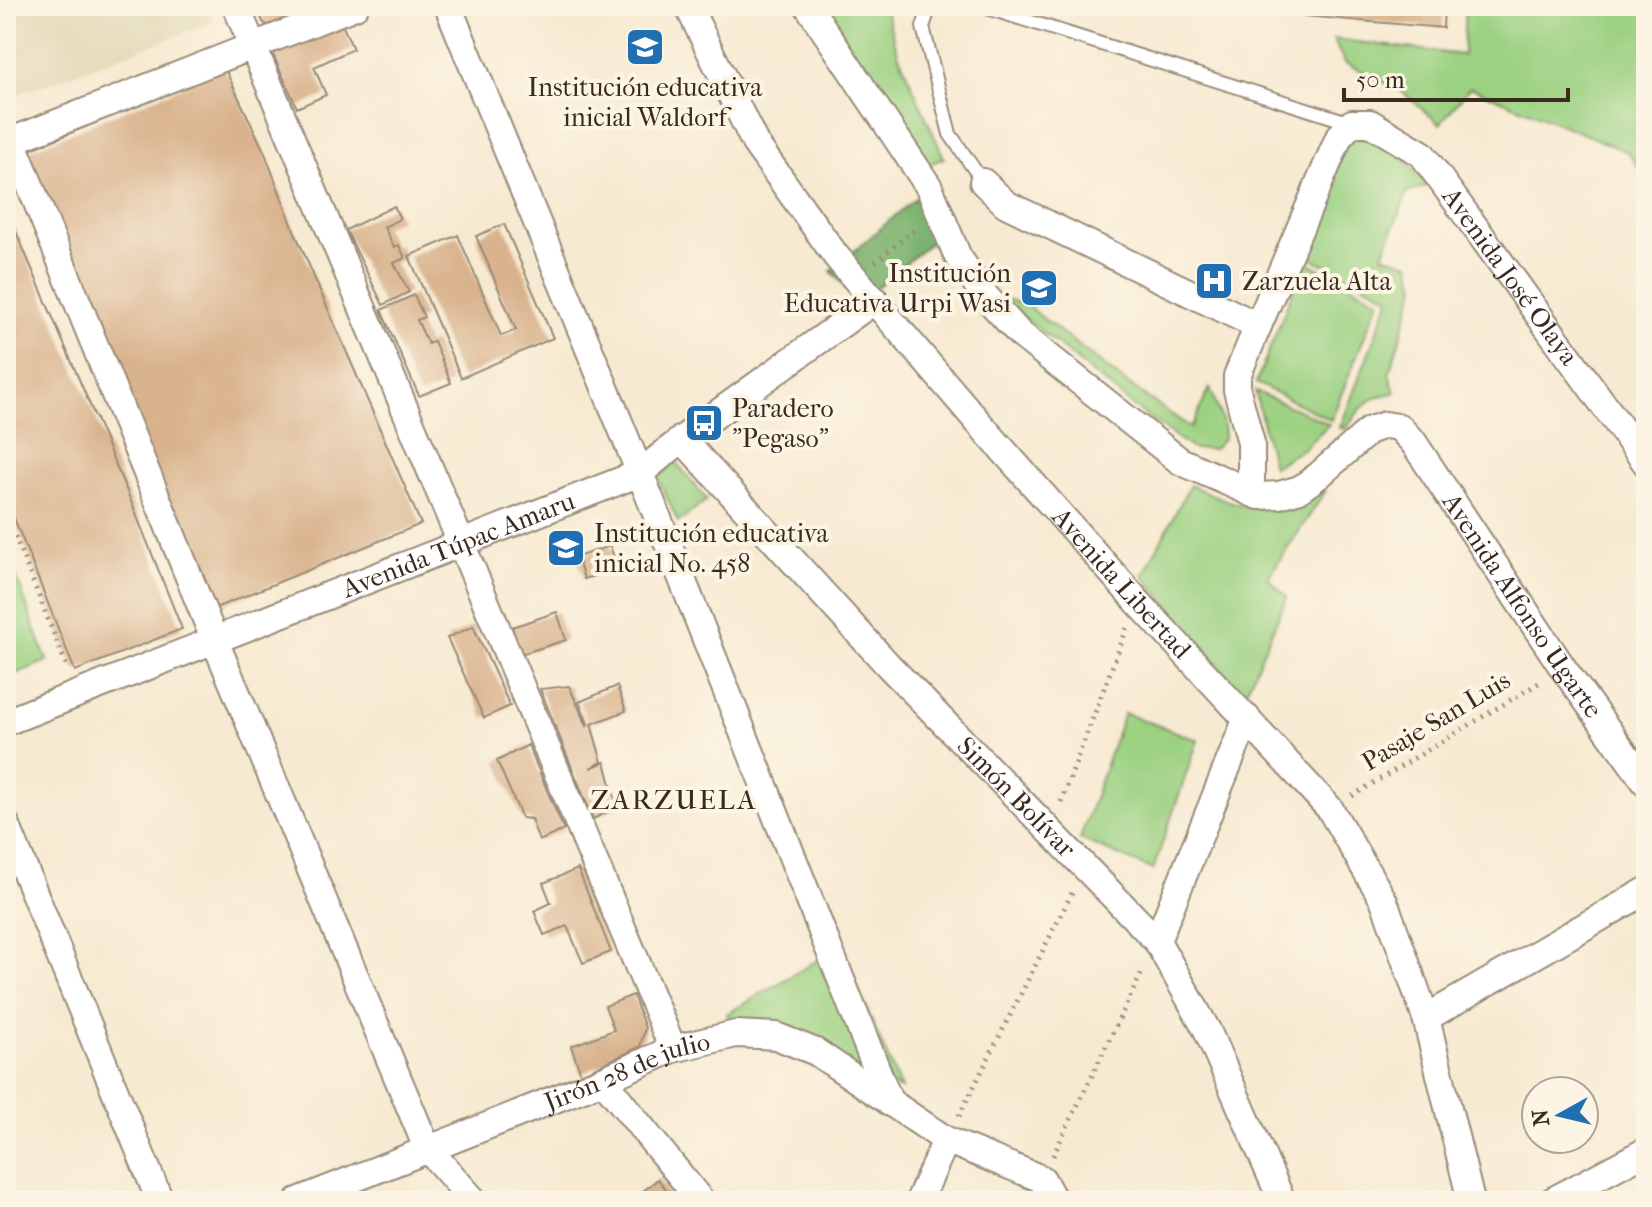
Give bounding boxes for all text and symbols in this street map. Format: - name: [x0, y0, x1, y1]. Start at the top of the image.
- school or university icon: Institución educativa inicial Waldorf: [624, 26, 666, 68]
- scale bar: [1344, 52, 1568, 102]
- text: 50 m: [1356, 66, 1405, 94]
- place label: Institución educativa inicial Waldorf: [528, 72, 763, 133]
- street label: Avenida José Olaya: [1435, 181, 1586, 372]
- place label: Institución Educativa Urpi Wasi: [784, 258, 1011, 319]
- hospital icon: Zarzuela Alta: [1193, 260, 1235, 302]
- place label: Zarzuela Alta: [1242, 266, 1392, 297]
- school or university icon: Institución Educativa Urpi Wasi: [1018, 267, 1060, 309]
- place label: Paradero "Pegaso": [732, 393, 834, 454]
- bus stop icon: Paradero "Pegaso": [683, 402, 725, 444]
- street label: Avenida Túpac Amaru: [337, 485, 579, 604]
- street label: Avenida Alfonso Ugarte: [1435, 486, 1609, 724]
- street label: Avenida Libertad: [1045, 501, 1198, 666]
- place label: Institución educativa inicial No. 458: [594, 518, 829, 579]
- school or university icon: Institución educativa inicial No. 458: [545, 527, 587, 569]
- street label: Pasaje San Luis: [1356, 664, 1516, 778]
- street label: Simón Bolívar: [951, 730, 1082, 864]
- district label: ZARZUELA: [591, 783, 757, 816]
- street label: Jirón 28 de julio: [538, 1025, 713, 1118]
- north arrow: [1520, 1075, 1600, 1155]
- text: N: [1527, 1107, 1555, 1128]

